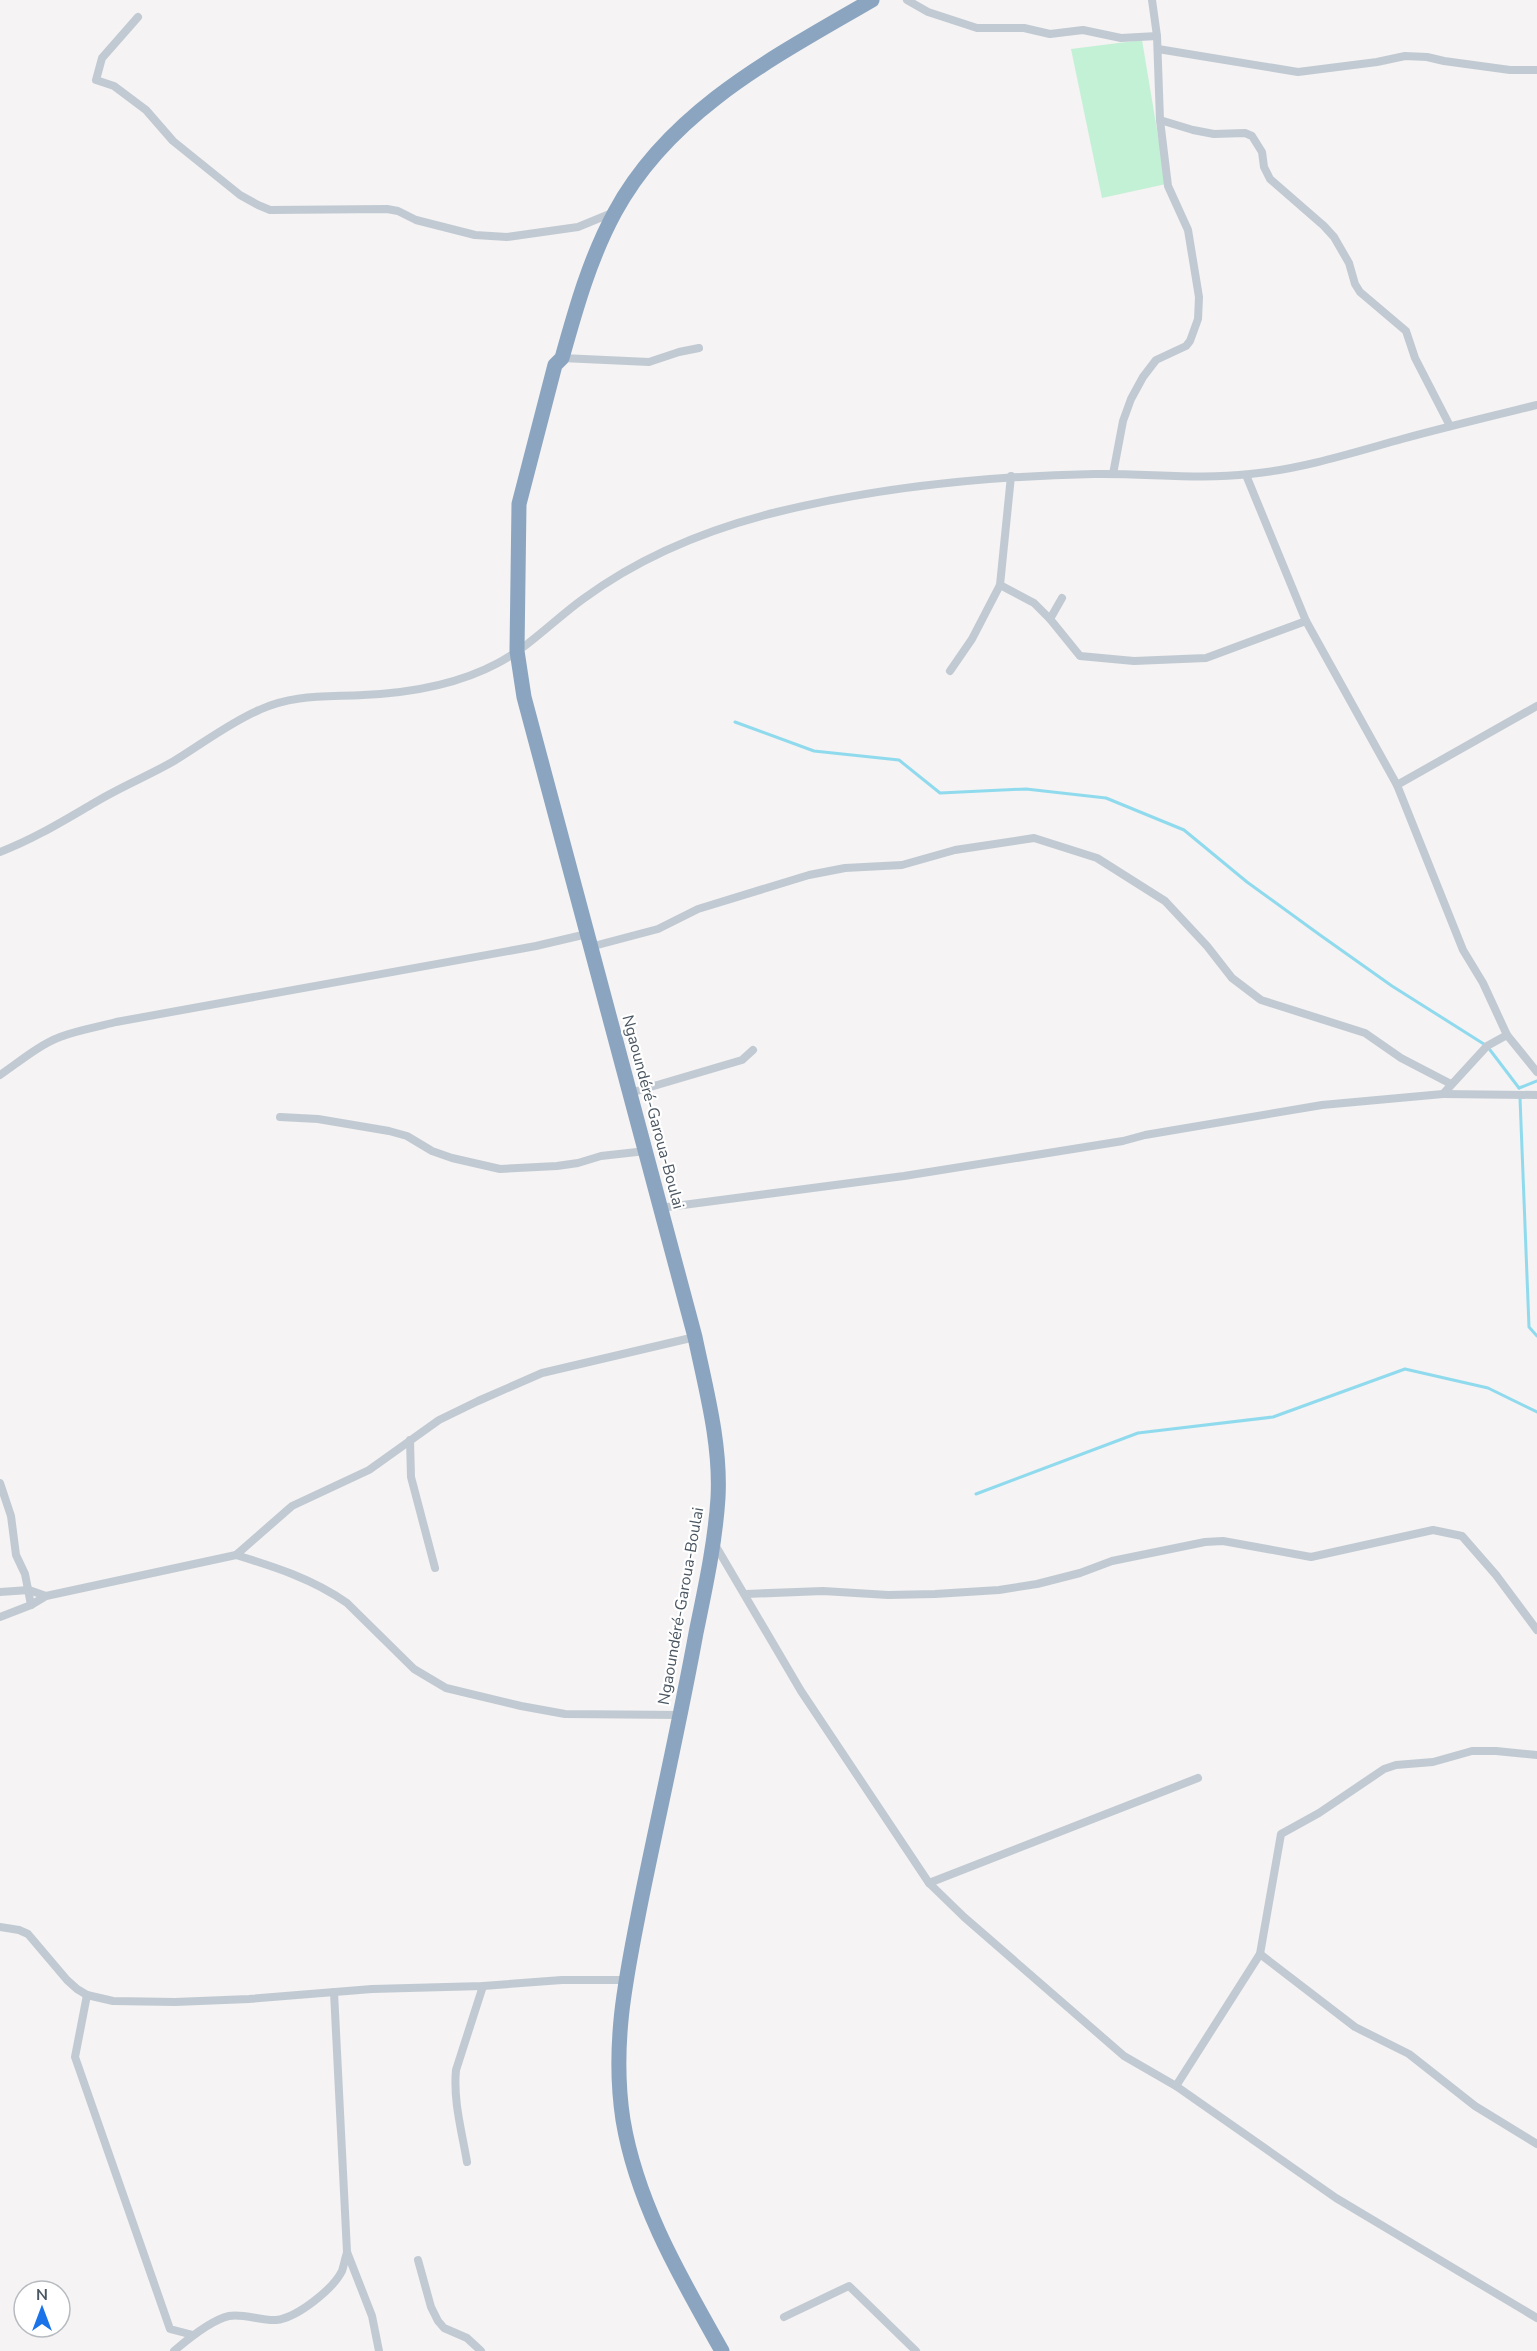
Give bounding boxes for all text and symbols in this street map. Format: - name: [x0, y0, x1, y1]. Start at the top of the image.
- street label: Ngaoundéré-Garoua-Boulai: [616, 1013, 690, 1211]
- street label: Ngaoundéré-Garoua-Boulai: [653, 1506, 709, 1706]
- north arrow: [12, 2279, 72, 2339]
- text: N: [36, 2284, 48, 2306]

